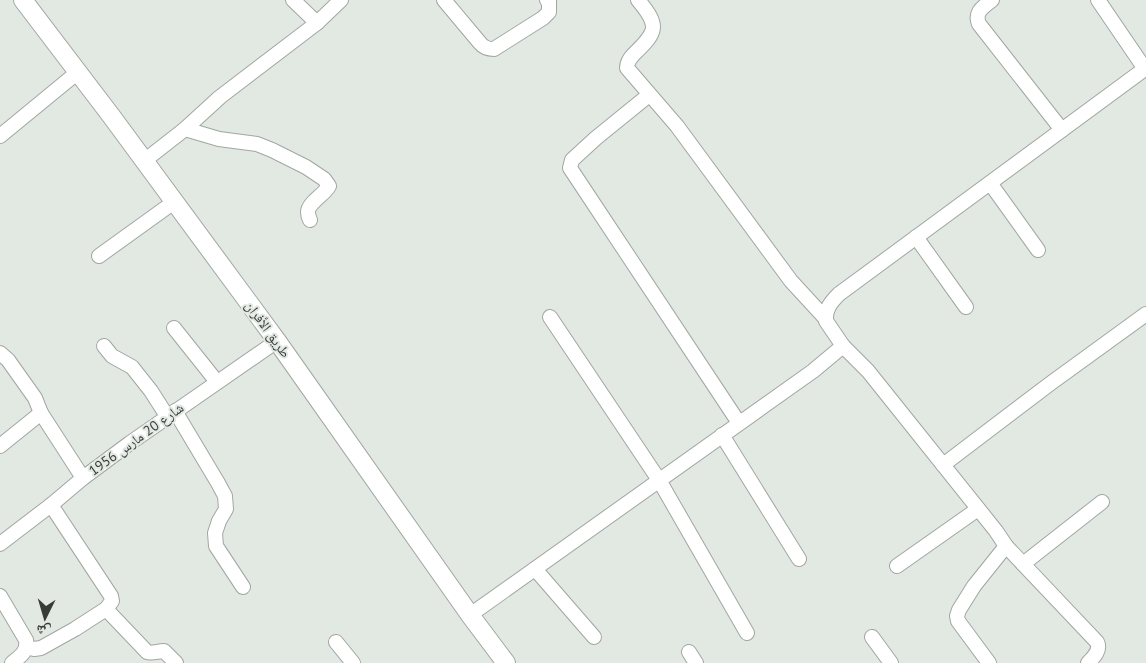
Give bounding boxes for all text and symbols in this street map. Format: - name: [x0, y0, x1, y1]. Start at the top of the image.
- street label: طريق الأفران: [240, 297, 295, 362]
- street label: شارع 20 مارس 1956: [85, 398, 188, 480]
- north arrow: [20, 593, 70, 643]
- text: ش: [36, 621, 52, 641]

